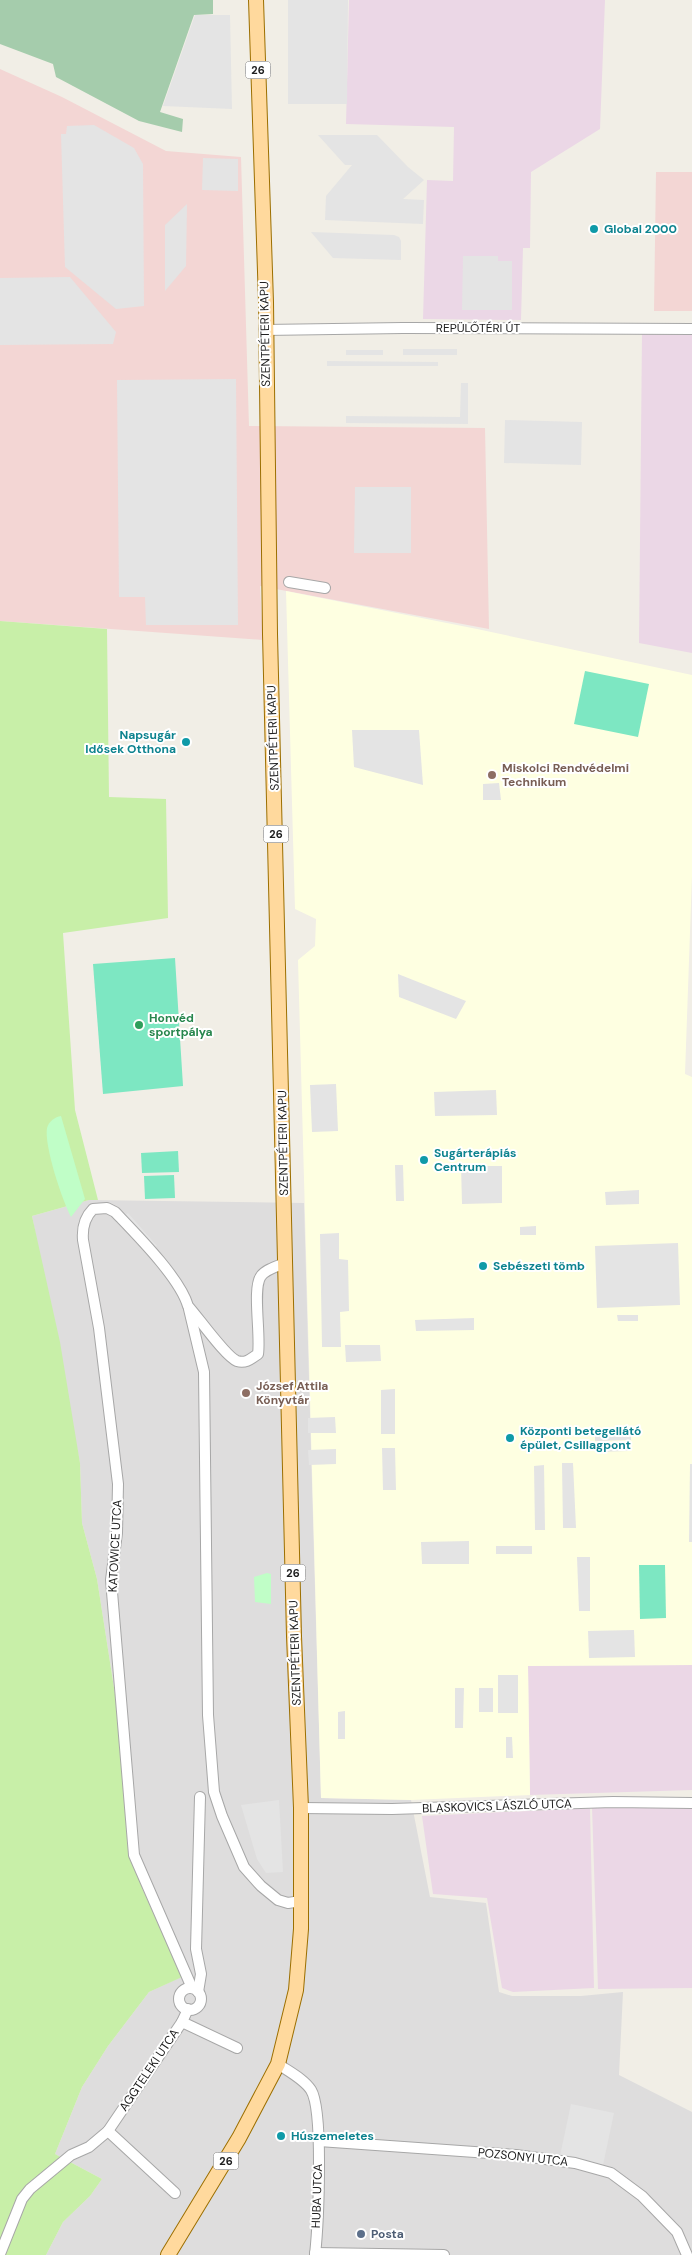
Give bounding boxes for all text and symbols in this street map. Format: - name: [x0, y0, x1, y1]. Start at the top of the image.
- road number: 26: [246, 62, 270, 78]
- place label: Global 2000: [604, 221, 677, 237]
- marker: Global 2000: [588, 223, 600, 235]
- street label: SZENTPÉTERI KAPU: [256, 281, 274, 387]
- street label: REPÜLŐTÉRI ÚT: [436, 320, 520, 336]
- street label: SZENTPÉTERI KAPU: [263, 685, 283, 791]
- place label: Napsugár Idősek Otthona: [85, 727, 176, 757]
- marker: Napsugár Idősek Otthona: [180, 736, 192, 748]
- place label: Miskolci Rendvédelmi Technikum: [502, 760, 629, 790]
- marker: Miskolci Rendvédelmi Technikum: [486, 769, 498, 781]
- road number: 26: [264, 826, 288, 842]
- place label: Honvéd sportpálya: [149, 1010, 213, 1040]
- marker: Honvéd sportpálya: [133, 1019, 145, 1031]
- street label: SZENTPÉTERI KAPU: [274, 1090, 292, 1196]
- place label: Sugárterápiás Centrum: [434, 1145, 517, 1175]
- marker: Sugárterápiás Centrum: [418, 1154, 430, 1166]
- place label: Sebészeti tömb: [493, 1258, 585, 1274]
- marker: Sebészeti tömb: [477, 1260, 489, 1272]
- place label: József Attila Könyvtár: [256, 1378, 328, 1408]
- marker: József Attila Könyvtár: [240, 1387, 252, 1399]
- place label: Központi betegellátó épület, Csillagpont: [520, 1423, 641, 1453]
- marker: Központi betegellátó épület, Csillagpont: [504, 1432, 516, 1444]
- street label: KATOWICE UTCA: [105, 1499, 125, 1593]
- road number: 26: [280, 1565, 306, 1582]
- street label: SZENTPÉTERI KAPU: [285, 1600, 305, 1706]
- street label: BLASKOVICS LÁSZLÓ UTCA: [422, 1795, 572, 1817]
- street label: AGGTELEKI UTCA: [116, 2026, 182, 2114]
- place label: Húszemeletes: [291, 2128, 374, 2144]
- marker: Húszemeletes: [275, 2130, 287, 2142]
- street label: POZSONYI UTCA: [477, 2144, 569, 2170]
- road number: 26: [214, 2152, 238, 2170]
- street label: HUBA UTCA: [308, 2163, 326, 2229]
- place label: Posta: [371, 2226, 404, 2242]
- marker: Posta: [355, 2228, 367, 2240]

